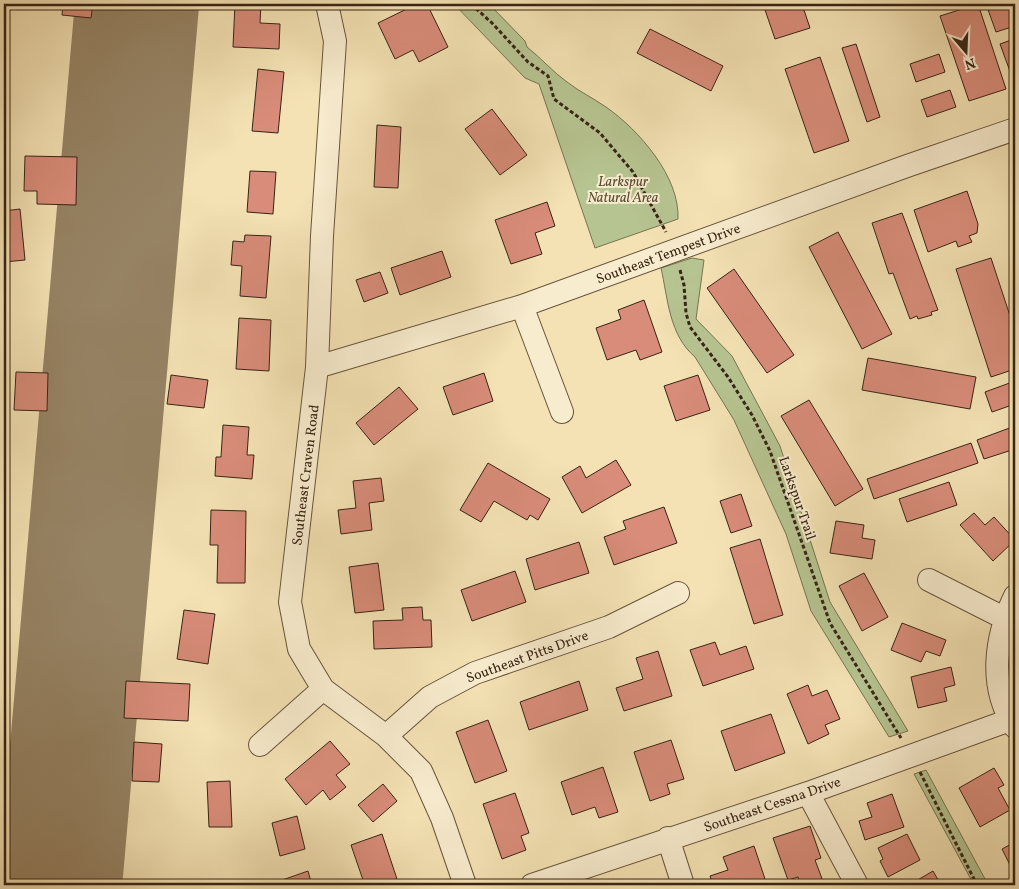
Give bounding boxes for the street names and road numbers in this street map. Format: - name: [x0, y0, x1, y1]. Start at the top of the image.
- street label: Southeast Tempest Drive: [594, 219, 744, 289]
- street label: Southeast Craven Road: [288, 404, 325, 547]
- street label: Larkspur Trail: [773, 454, 820, 543]
- street label: Southeast Pitts Drive: [464, 626, 592, 688]
- street label: Southeast Cessna Drive: [701, 773, 844, 838]

